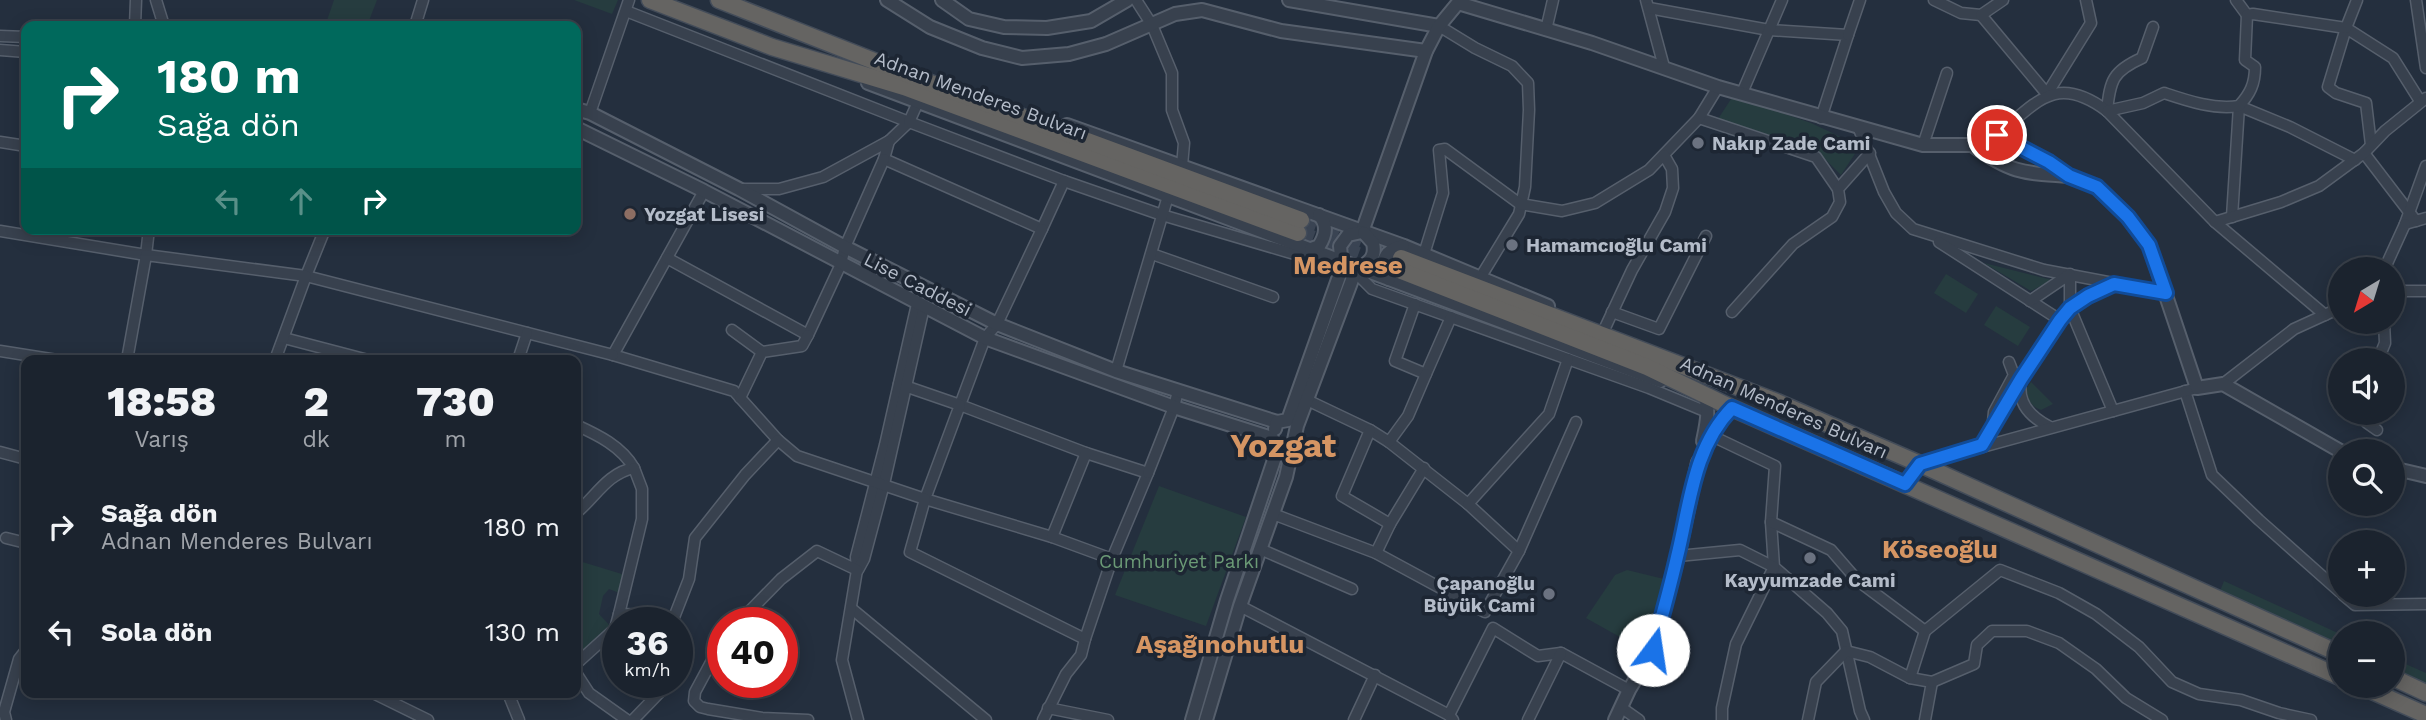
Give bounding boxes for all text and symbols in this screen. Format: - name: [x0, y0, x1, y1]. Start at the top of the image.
- street label: Adnan Menderes Bulvarı: [871, 46, 1090, 145]
- text: 180 m: [157, 47, 301, 105]
- icon: right: [42, 49, 133, 140]
- pin: [1967, 105, 2027, 165]
- text: Sağa dön: [157, 106, 300, 144]
- icon: arrive: [1978, 116, 2016, 154]
- place label: Nakıp Zade Cami: [1712, 132, 1870, 155]
- marker: Nakıp Zade Cami: [1690, 135, 1706, 151]
- icon: left: [209, 182, 247, 220]
- icon: ahead: [282, 182, 320, 220]
- icon: right: [355, 182, 393, 220]
- place label: Yozgat Lisesi: [644, 203, 764, 226]
- marker: Yozgat Lisesi: [622, 206, 638, 222]
- place label: Hamamcıoğlu Cami: [1526, 234, 1707, 257]
- marker: Hamamcıoğlu Cami: [1504, 237, 1520, 253]
- street label: Lise Caddesi: [860, 248, 975, 321]
- district label: Medrese: [1293, 250, 1403, 280]
- north arrow: [2328, 257, 2404, 334]
- map controls: [2328, 257, 2405, 698]
- button: sound: [2328, 348, 2405, 425]
- street label: Adnan Menderes Bulvarı: [1677, 351, 1891, 464]
- text: 18:58: [107, 377, 216, 426]
- text: 2: [304, 377, 329, 426]
- text: 730: [416, 377, 495, 426]
- text: Varış: [135, 426, 189, 453]
- text: dk: [302, 426, 330, 453]
- text: m: [444, 426, 466, 453]
- district label: Yozgat: [1230, 426, 1337, 465]
- button: search: [2328, 439, 2405, 516]
- text: Sağa dön: [101, 498, 218, 528]
- icon: right: [42, 508, 80, 546]
- text: 180 m: [484, 512, 560, 542]
- text: Adnan Menderes Bulvarı: [101, 528, 373, 555]
- button: +: [2328, 530, 2405, 607]
- district label: Köseoğlu: [1882, 534, 1998, 564]
- park label: Cumhuriyet Parkı: [1099, 550, 1259, 573]
- marker: Kayyumzade Cami: [1802, 550, 1818, 566]
- place label: Kayyumzade Cami: [1725, 569, 1895, 592]
- place label: Çapanoğlu Büyük Cami: [1423, 572, 1535, 617]
- marker: Çapanoğlu Büyük Cami: [1541, 586, 1557, 602]
- speed limit sign: 40: [707, 607, 798, 698]
- icon: left: [42, 613, 80, 651]
- position arrow: [1616, 613, 1690, 687]
- text: Sola dön: [101, 617, 212, 647]
- text: 130 m: [485, 617, 560, 647]
- button: −: [2328, 621, 2405, 698]
- text: 36: [626, 622, 669, 664]
- district label: Aşağınohutlu: [1136, 629, 1304, 659]
- text: km/h: [624, 659, 671, 680]

